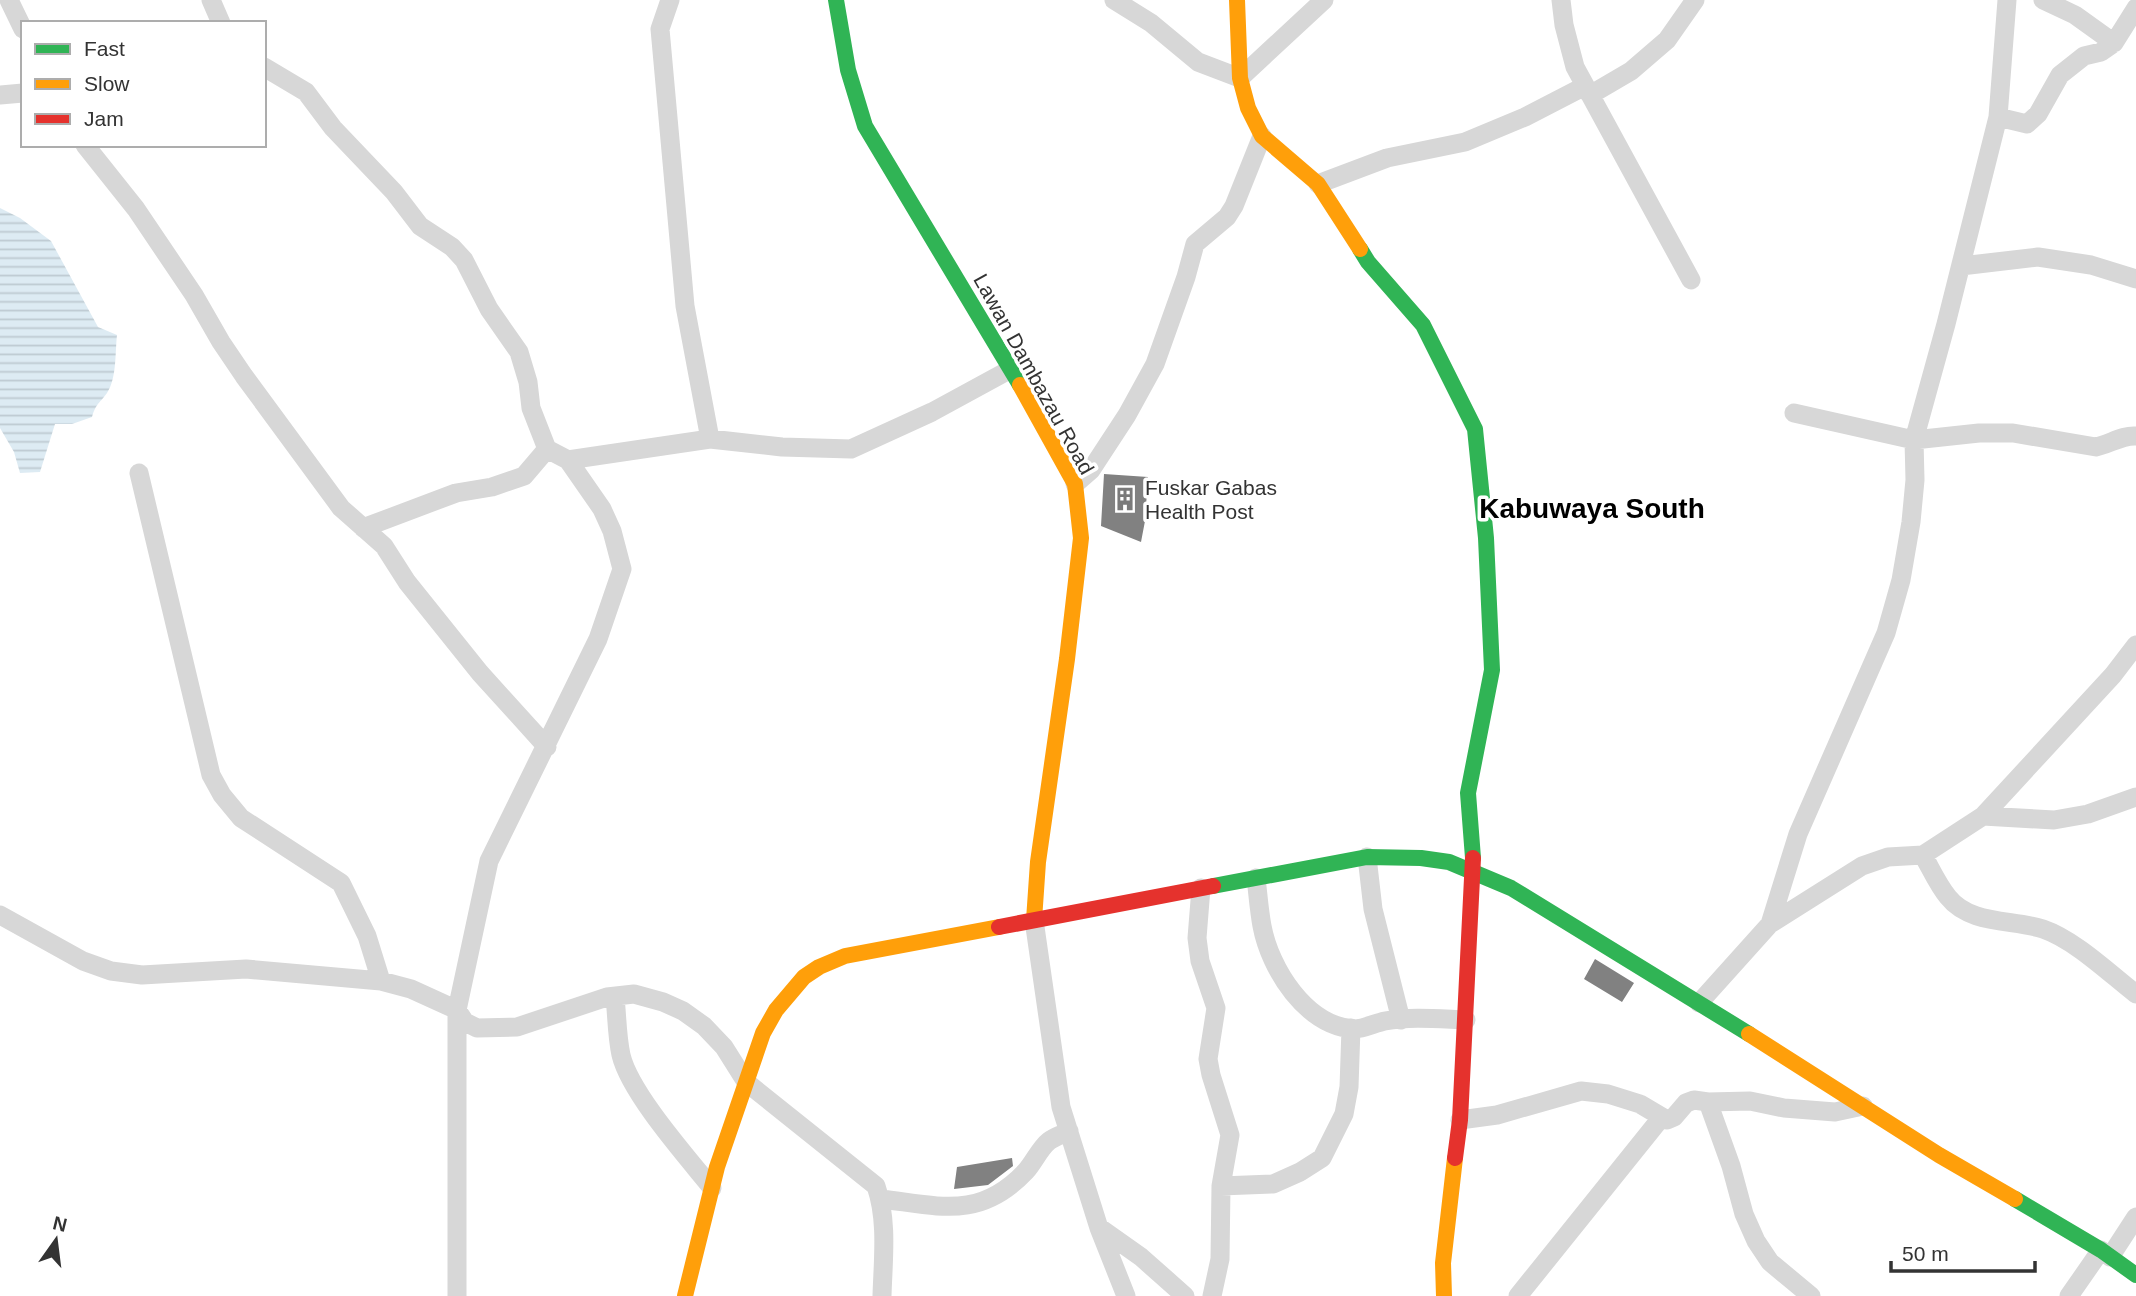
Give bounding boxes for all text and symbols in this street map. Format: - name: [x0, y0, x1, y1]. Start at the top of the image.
- legend: [21, 21, 266, 147]
- text: Fast: [84, 37, 125, 60]
- text: Slow: [84, 72, 130, 95]
- text: Jam: [84, 107, 124, 130]
- street label: Lawan Dambazau Road: [969, 270, 1099, 478]
- place label: Fuskar Gabas Health Post: [1145, 476, 1277, 523]
- building icon: Fuskar Gabas Health Post: [1111, 485, 1139, 513]
- district label: Kabuwaya South: [1479, 493, 1705, 524]
- north arrow: [21, 1205, 91, 1275]
- text: N: [51, 1212, 69, 1236]
- scale bar: [1891, 1230, 2035, 1274]
- text: 50 m: [1902, 1242, 1949, 1265]

